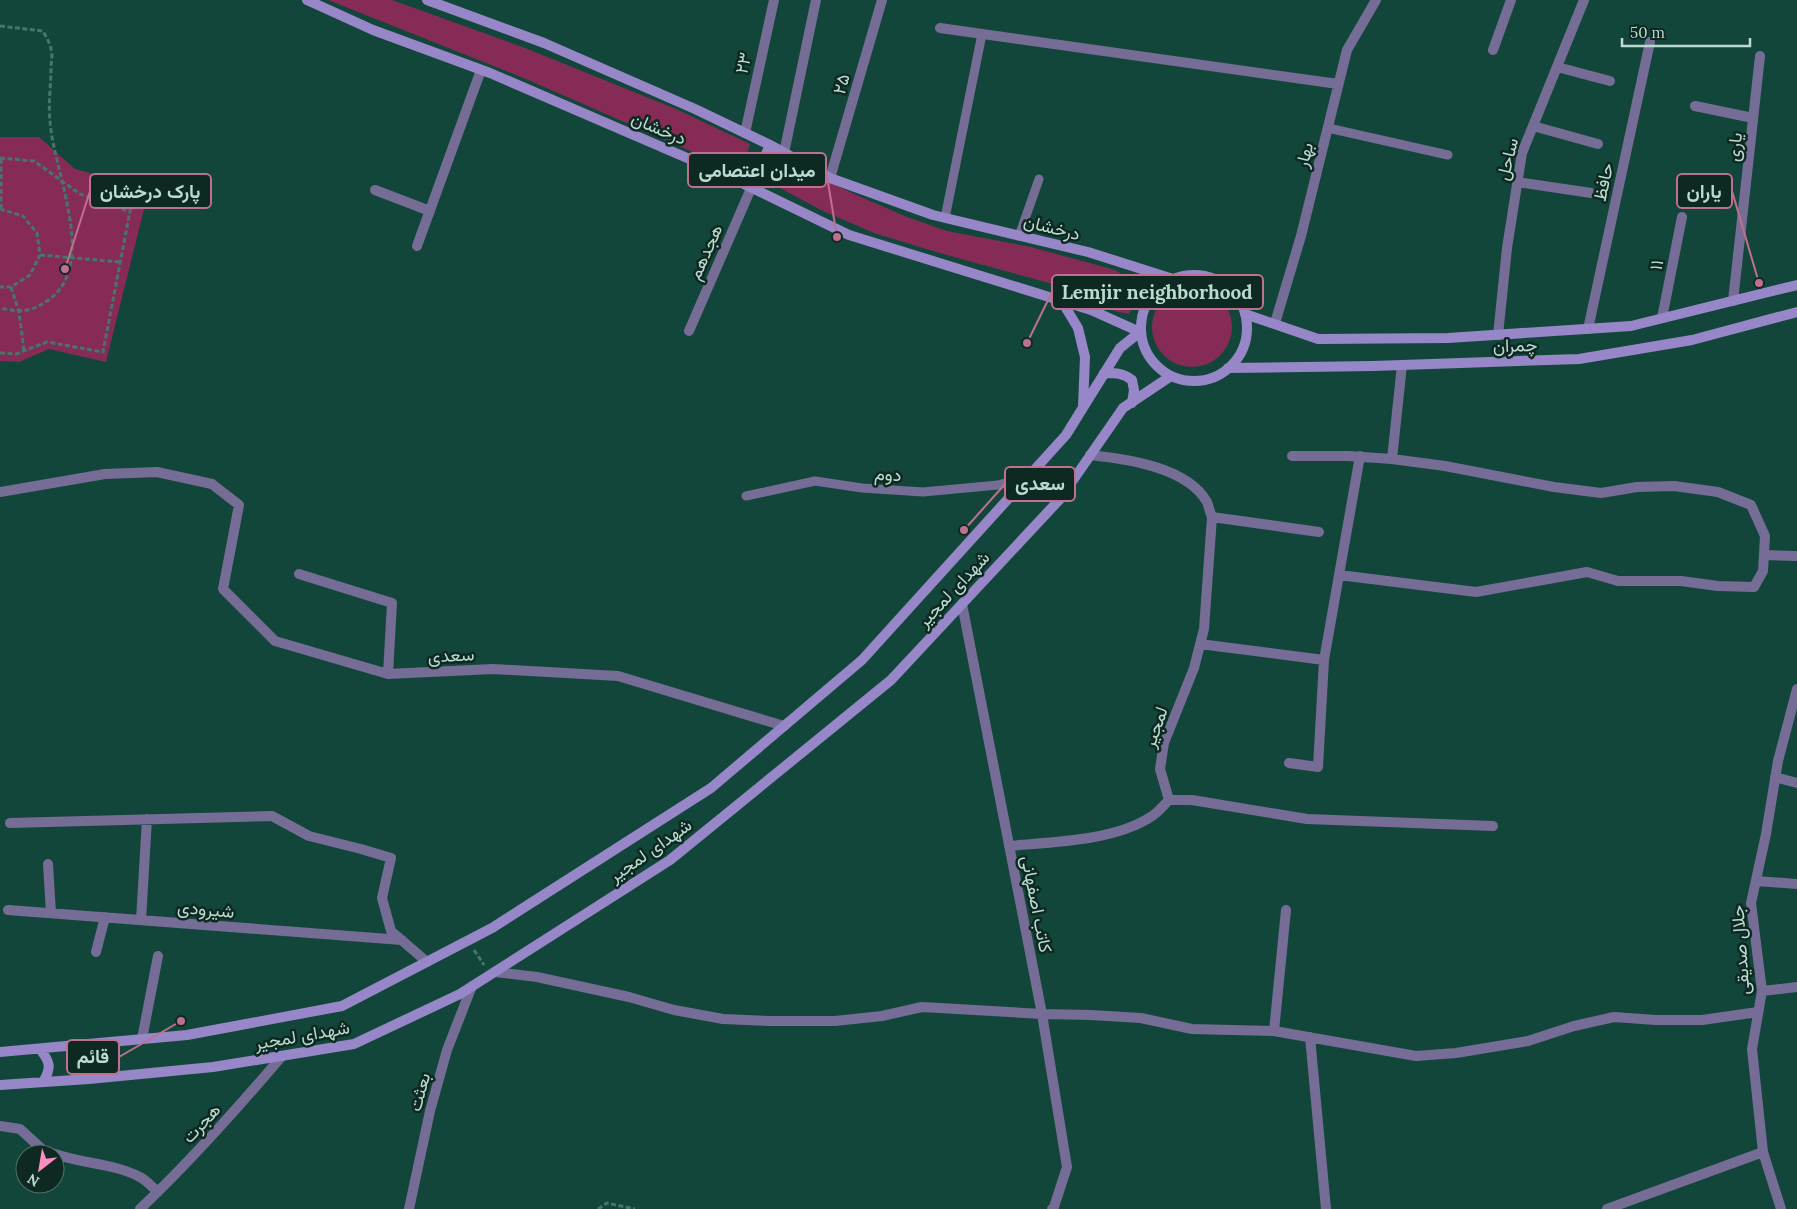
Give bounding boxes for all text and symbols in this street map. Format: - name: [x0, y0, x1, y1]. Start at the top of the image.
- scale bar: [1622, 15, 1750, 47]
- text: 50 m: [1630, 23, 1665, 42]
- street label: ۲۳: [729, 50, 757, 76]
- street label: ۲۵: [827, 71, 855, 97]
- street label: درخشان: [628, 106, 690, 150]
- street label: یاری: [1721, 131, 1747, 163]
- street label: ساحل: [1491, 135, 1523, 183]
- street label: بهار: [1290, 140, 1318, 171]
- callout: میدان اعتصامی: [688, 153, 826, 187]
- text: میدان اعتصامی: [698, 158, 816, 182]
- street label: حافظ: [1588, 161, 1618, 203]
- callout: پارک درخشان: [90, 174, 211, 208]
- callout: یاران: [1677, 174, 1732, 208]
- text: پارک درخشان: [100, 179, 200, 205]
- text: یاران: [1686, 179, 1722, 204]
- street label: درخشان: [1021, 209, 1083, 245]
- street label: هجدهم: [683, 221, 728, 284]
- street label: ۱۱: [1644, 258, 1668, 272]
- callout: Lemjir neighborhood: [1052, 275, 1263, 309]
- text: Lemjir neighborhood: [1061, 280, 1253, 304]
- street label: چمران: [1492, 333, 1538, 358]
- street label: دوم: [873, 462, 902, 487]
- callout: سعدی: [1005, 467, 1075, 501]
- text: سعدی: [1015, 471, 1065, 495]
- street label: شهدای لمجیر: [911, 546, 994, 633]
- street label: سعدی: [427, 642, 475, 668]
- street label: لمجیر: [1137, 703, 1173, 751]
- street label: شهدای لمجیر: [603, 813, 696, 888]
- street label: کاتب اصفهانی: [1016, 854, 1058, 954]
- street label: شیرودی: [176, 895, 236, 923]
- street label: جلال صدیقی: [1725, 904, 1755, 996]
- street label: شهدای لمجیر: [252, 1015, 351, 1055]
- callout: قائم: [67, 1040, 119, 1074]
- text: قائم: [77, 1044, 109, 1069]
- street label: بعثت: [403, 1070, 435, 1114]
- street label: هجرت: [177, 1098, 225, 1148]
- north arrow: [15, 1144, 65, 1194]
- text: N: [24, 1170, 43, 1191]

